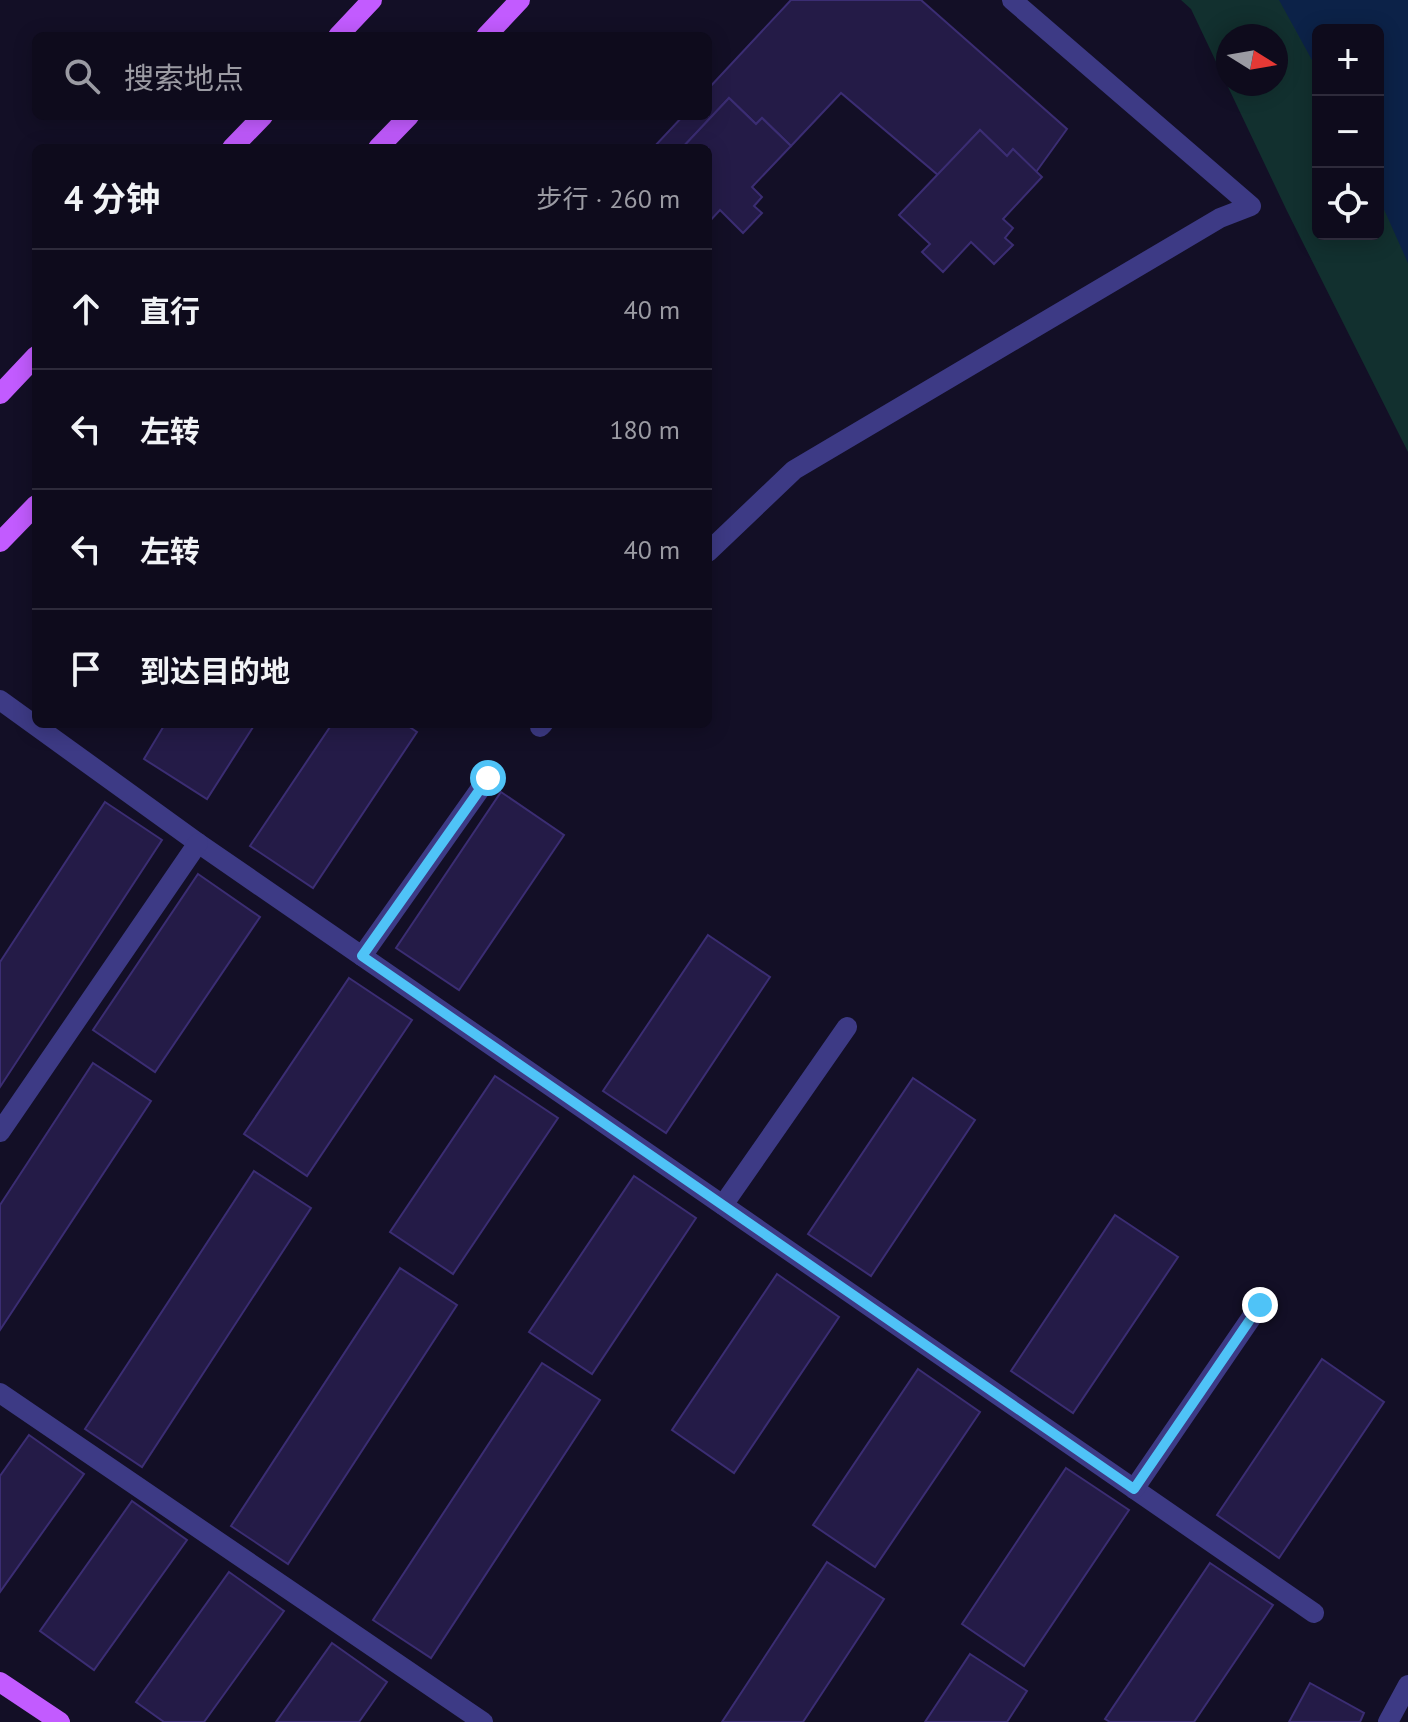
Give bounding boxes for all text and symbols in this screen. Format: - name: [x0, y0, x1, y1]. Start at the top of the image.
- north arrow: [1216, 24, 1288, 96]
- map controls: [1312, 24, 1384, 240]
- button: +: [1312, 24, 1384, 96]
- search box: [32, 32, 712, 120]
- icon: search: [60, 54, 104, 98]
- text: 搜索地点: [124, 58, 244, 97]
- button: −: [1312, 96, 1384, 168]
- button: locate: [1312, 168, 1384, 240]
- text: 4 分钟: [64, 176, 160, 220]
- text: 步行 · 260 m: [537, 182, 680, 215]
- icon: ahead: [64, 287, 108, 331]
- text: 直行: [140, 291, 200, 330]
- text: 40 m: [624, 293, 680, 326]
- icon: left: [64, 407, 108, 451]
- text: 左转: [140, 411, 200, 450]
- text: 180 m: [609, 413, 680, 446]
- icon: left: [64, 527, 108, 571]
- text: 左转: [140, 531, 200, 570]
- text: 40 m: [624, 533, 680, 566]
- icon: arrive: [64, 647, 108, 691]
- text: 到达目的地: [140, 651, 290, 690]
- route start: [470, 760, 506, 796]
- route end: [1242, 1287, 1278, 1323]

